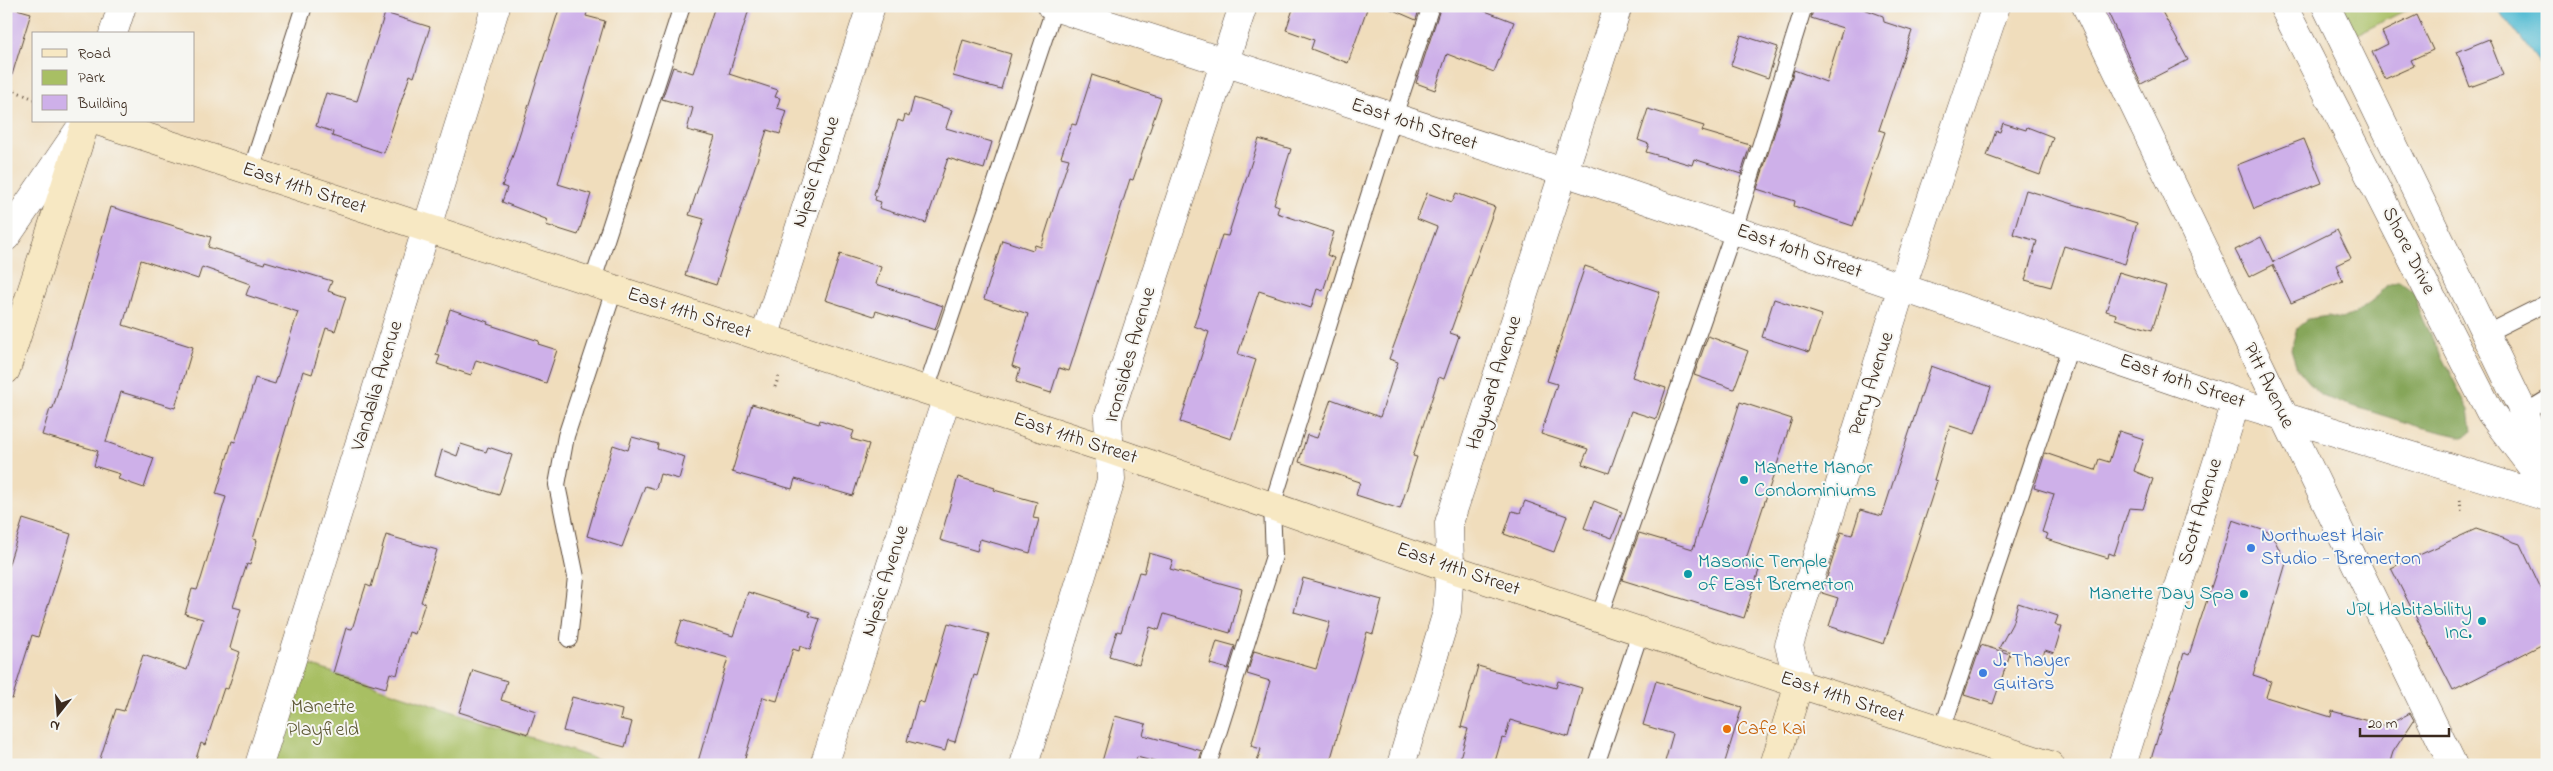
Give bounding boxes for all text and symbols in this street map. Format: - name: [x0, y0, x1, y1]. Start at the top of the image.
- legend: [32, 32, 195, 122]
- text: Road: [78, 43, 111, 65]
- text: Park: [78, 67, 106, 89]
- street label: East 10th Street: [1347, 91, 1481, 159]
- text: Building: [77, 93, 127, 116]
- street label: Nipsic Avenue: [785, 113, 849, 231]
- street label: East 11th Street: [238, 155, 370, 223]
- street label: Shore Drive: [2374, 202, 2442, 300]
- street label: East 10th Street: [1732, 217, 1866, 287]
- street label: East 11th Street: [623, 280, 755, 348]
- street label: Ironsides Avenue: [1098, 284, 1164, 426]
- street label: Hayward Avenue: [1460, 312, 1530, 454]
- street label: Vandalia Avenue: [344, 317, 412, 456]
- street label: Perry Avenue: [1842, 328, 1902, 440]
- street label: Pitt Avenue: [2235, 338, 2301, 434]
- street label: East 10th Street: [2115, 347, 2249, 417]
- street label: East 11th Street: [1009, 405, 1141, 473]
- place label: Manette Manor Condominiums: [1754, 454, 1877, 506]
- street label: Scott Avenue: [2171, 455, 2231, 569]
- marker: Manette Manor Condominiums: [1738, 474, 1750, 486]
- street label: Nipsic Avenue: [854, 522, 918, 640]
- place label: Northwest Hair Studio - Bremerton: [2261, 522, 2421, 574]
- street label: East 11th Street: [1392, 535, 1524, 605]
- marker: Northwest Hair Studio - Bremerton: [2245, 542, 2257, 554]
- place label: Masonic Temple of East Bremerton: [1698, 548, 1854, 600]
- marker: Masonic Temple of East Bremerton: [1682, 568, 1694, 580]
- place label: Manette Day Spa: [2089, 580, 2234, 609]
- marker: Manette Day Spa: [2238, 588, 2250, 600]
- place label: JPL Habitability Inc.: [2346, 596, 2472, 648]
- marker: JPL Habitability Inc.: [2476, 615, 2488, 627]
- place label: J. Thayer Guitars: [1993, 647, 2071, 699]
- street label: East 11th Street: [1776, 664, 1908, 732]
- marker: J. Thayer Guitars: [1977, 667, 1989, 679]
- north arrow: [32, 688, 82, 738]
- park label: Manette Playfield: [287, 693, 359, 745]
- scale bar: [2360, 706, 2449, 738]
- text: 20 m: [2368, 713, 2398, 735]
- text: N: [47, 714, 62, 736]
- place label: Cafe Kai: [1737, 715, 1806, 744]
- marker: Cafe Kai: [1721, 723, 1733, 735]

